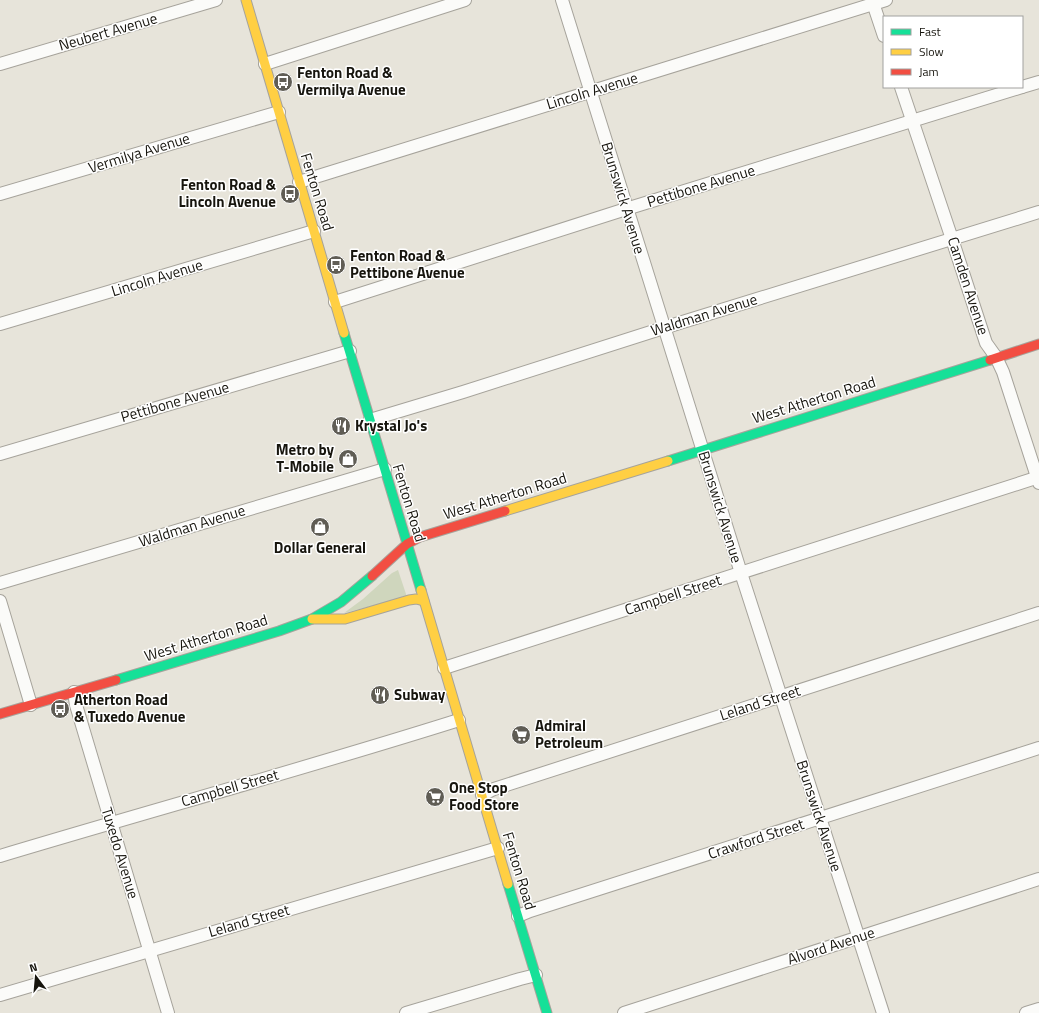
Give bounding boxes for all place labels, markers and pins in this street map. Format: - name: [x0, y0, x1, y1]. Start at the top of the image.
- place label: Fenton Road & Vermilya Avenue: [297, 61, 406, 101]
- bus stop icon: Fenton Road & Vermilya Avenue: [272, 71, 294, 93]
- place label: Fenton Road & Lincoln Avenue: [178, 173, 276, 213]
- bus stop icon: Fenton Road & Lincoln Avenue: [279, 183, 301, 205]
- place label: Fenton Road & Pettibone Avenue: [350, 244, 465, 284]
- bus stop icon: Fenton Road & Pettibone Avenue: [325, 254, 347, 276]
- place label: Krystal Jo's: [355, 414, 427, 437]
- restaurant icon: Krystal Jo's: [330, 415, 352, 437]
- place label: Metro by T-Mobile: [276, 438, 334, 478]
- shop icon: Metro by T-Mobile: [337, 448, 359, 470]
- shop icon: Dollar General: [309, 516, 331, 538]
- place label: Dollar General: [274, 536, 366, 559]
- place label: Subway: [394, 683, 446, 706]
- restaurant icon: Subway: [369, 684, 391, 706]
- place label: Atherton Road & Tuxedo Avenue: [74, 688, 186, 728]
- bus stop icon: Atherton Road & Tuxedo Avenue: [49, 698, 71, 720]
- place label: Admiral Petroleum: [535, 714, 603, 754]
- supermarket icon: Admiral Petroleum: [510, 724, 532, 746]
- place label: One Stop Food Store: [449, 776, 519, 816]
- supermarket icon: One Stop Food Store: [424, 786, 446, 808]

